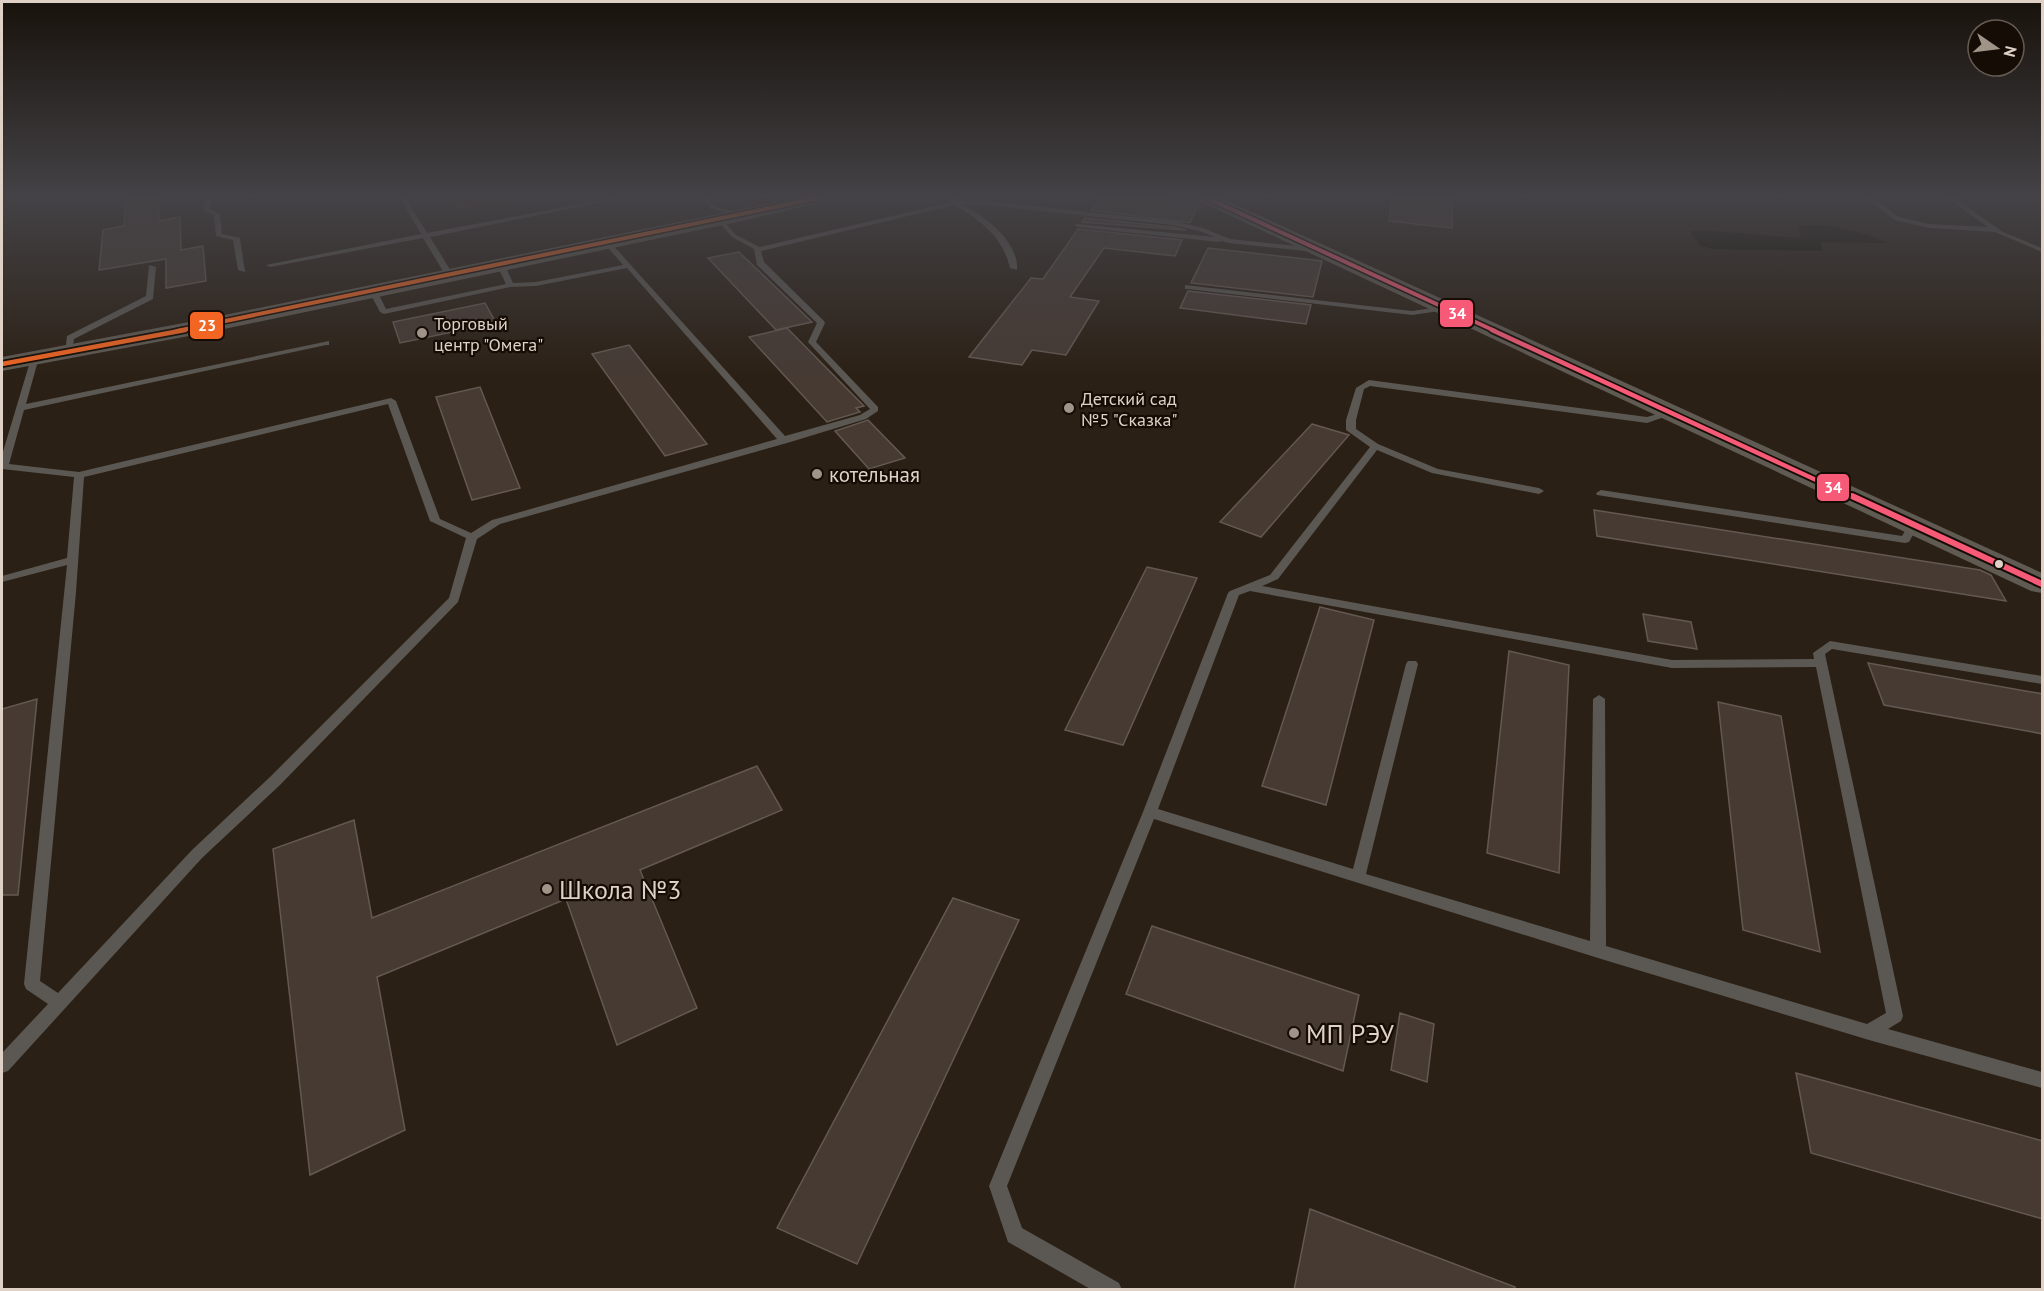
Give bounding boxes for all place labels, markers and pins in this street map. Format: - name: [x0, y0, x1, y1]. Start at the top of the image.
- place label: Торговый центр "Омега": [434, 312, 543, 356]
- marker: Торговый центр "Омега": [415, 326, 429, 340]
- place label: Детский сад №5 "Сказка": [1081, 387, 1177, 431]
- marker: Детский сад №5 "Сказка": [1062, 401, 1076, 415]
- place label: котельная: [829, 461, 920, 488]
- marker: котельная: [810, 467, 824, 481]
- unlabelled marker: [1993, 558, 2005, 570]
- place label: Школа №3: [559, 873, 681, 906]
- marker: Школа №3: [540, 882, 554, 896]
- place label: МП РЭУ: [1306, 1017, 1395, 1050]
- marker: МП РЭУ: [1287, 1026, 1301, 1040]

